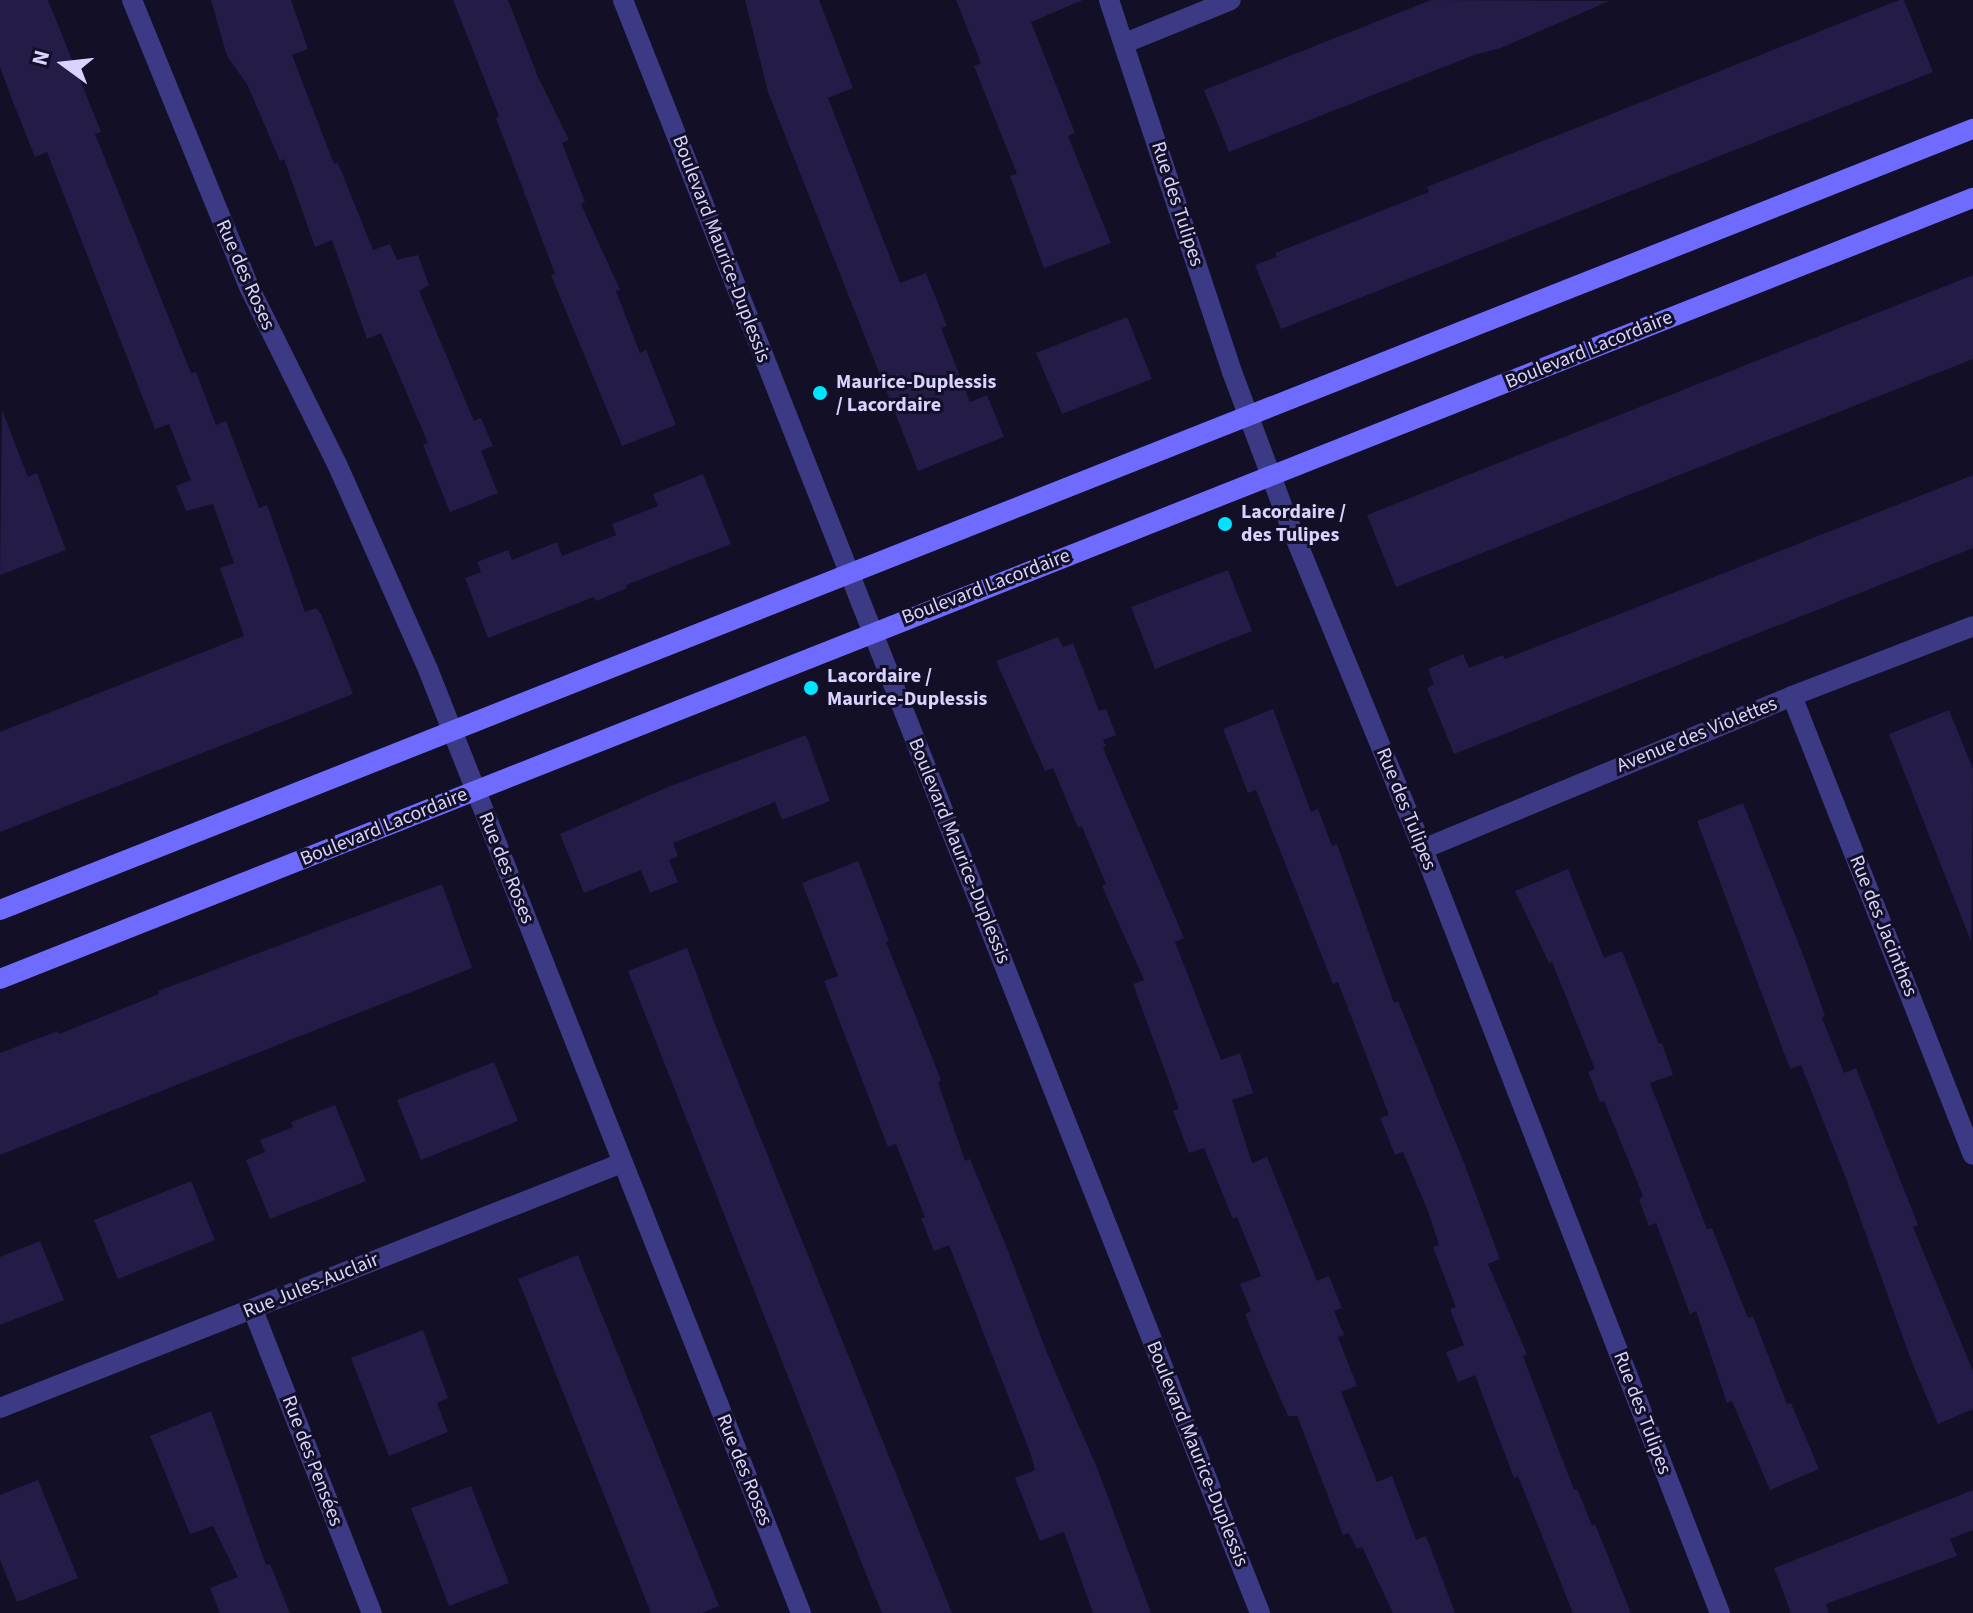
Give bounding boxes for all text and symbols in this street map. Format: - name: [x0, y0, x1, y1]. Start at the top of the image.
- north arrow: [24, 24, 104, 104]
- text: N: [23, 47, 58, 69]
- street label: Boulevard Maurice-Duplessis: [667, 132, 775, 366]
- street label: Rue des Tulipes: [1146, 139, 1208, 269]
- street label: Rue des Roses: [210, 216, 280, 334]
- street label: Boulevard Lacordaire: [1502, 305, 1676, 395]
- place label: Maurice-Duplessis / Lacordaire: [836, 370, 996, 417]
- marker: Maurice-Duplessis / Lacordaire: [811, 384, 829, 402]
- place label: Lacordaire / des Tulipes: [1241, 500, 1346, 547]
- marker: Lacordaire / des Tulipes: [1216, 515, 1234, 533]
- street label: Boulevard Lacordaire: [898, 544, 1074, 630]
- place label: Lacordaire / Maurice-Duplessis: [827, 664, 987, 711]
- marker: Lacordaire / Maurice-Duplessis: [802, 679, 820, 697]
- street label: Avenue des Violettes: [1613, 692, 1781, 778]
- street label: Boulevard Maurice-Duplessis: [903, 735, 1015, 967]
- street label: Rue des Tulipes: [1371, 744, 1441, 874]
- street label: Boulevard Lacordaire: [297, 782, 471, 872]
- street label: Rue des Roses: [473, 809, 539, 927]
- street label: Rue des Jacinthes: [1844, 852, 1922, 1000]
- street label: Rue Jules-Auclair: [240, 1248, 382, 1324]
- street label: Boulevard Maurice-Duplessis: [1141, 1338, 1253, 1570]
- street label: Rue des Tulipes: [1608, 1348, 1676, 1478]
- street label: Rue des Pensées: [276, 1392, 348, 1530]
- street label: Rue des Roses: [711, 1411, 777, 1529]

